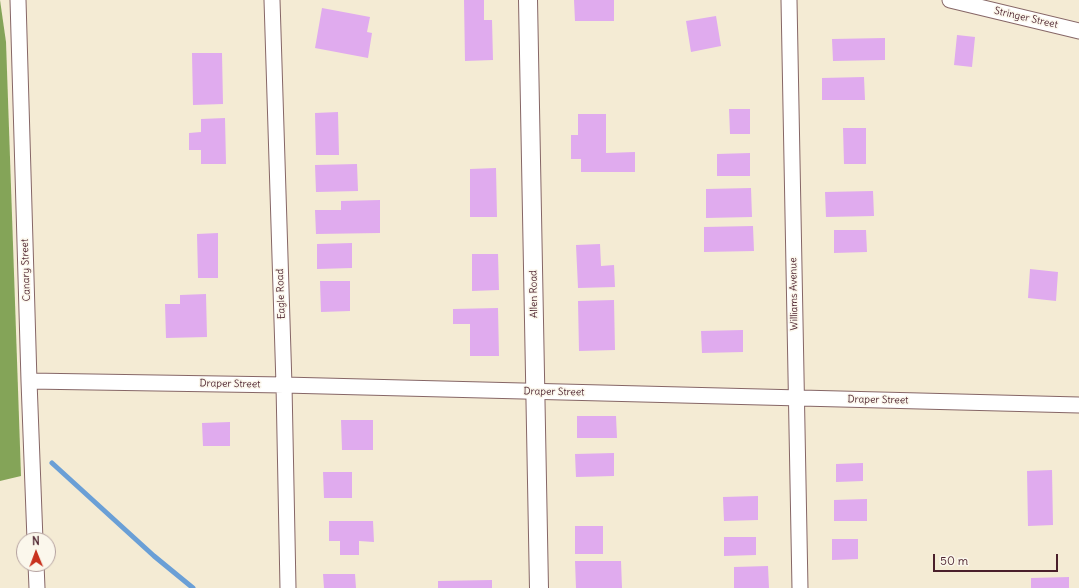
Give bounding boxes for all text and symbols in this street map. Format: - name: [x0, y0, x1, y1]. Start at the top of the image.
- street label: Stringer Street: [993, 5, 1059, 31]
- street label: Canary Street: [19, 239, 33, 301]
- street label: Williams Avenue: [787, 257, 801, 331]
- street label: Eagle Road: [274, 269, 288, 319]
- street label: Allen Road: [528, 270, 540, 318]
- street label: Draper Street: [199, 377, 261, 391]
- street label: Draper Street: [523, 385, 585, 399]
- street label: Draper Street: [847, 393, 909, 407]
- north arrow: [16, 532, 56, 572]
- text: N: [32, 534, 40, 548]
- scale bar: [935, 546, 1060, 572]
- text: 50 m: [940, 553, 968, 568]

